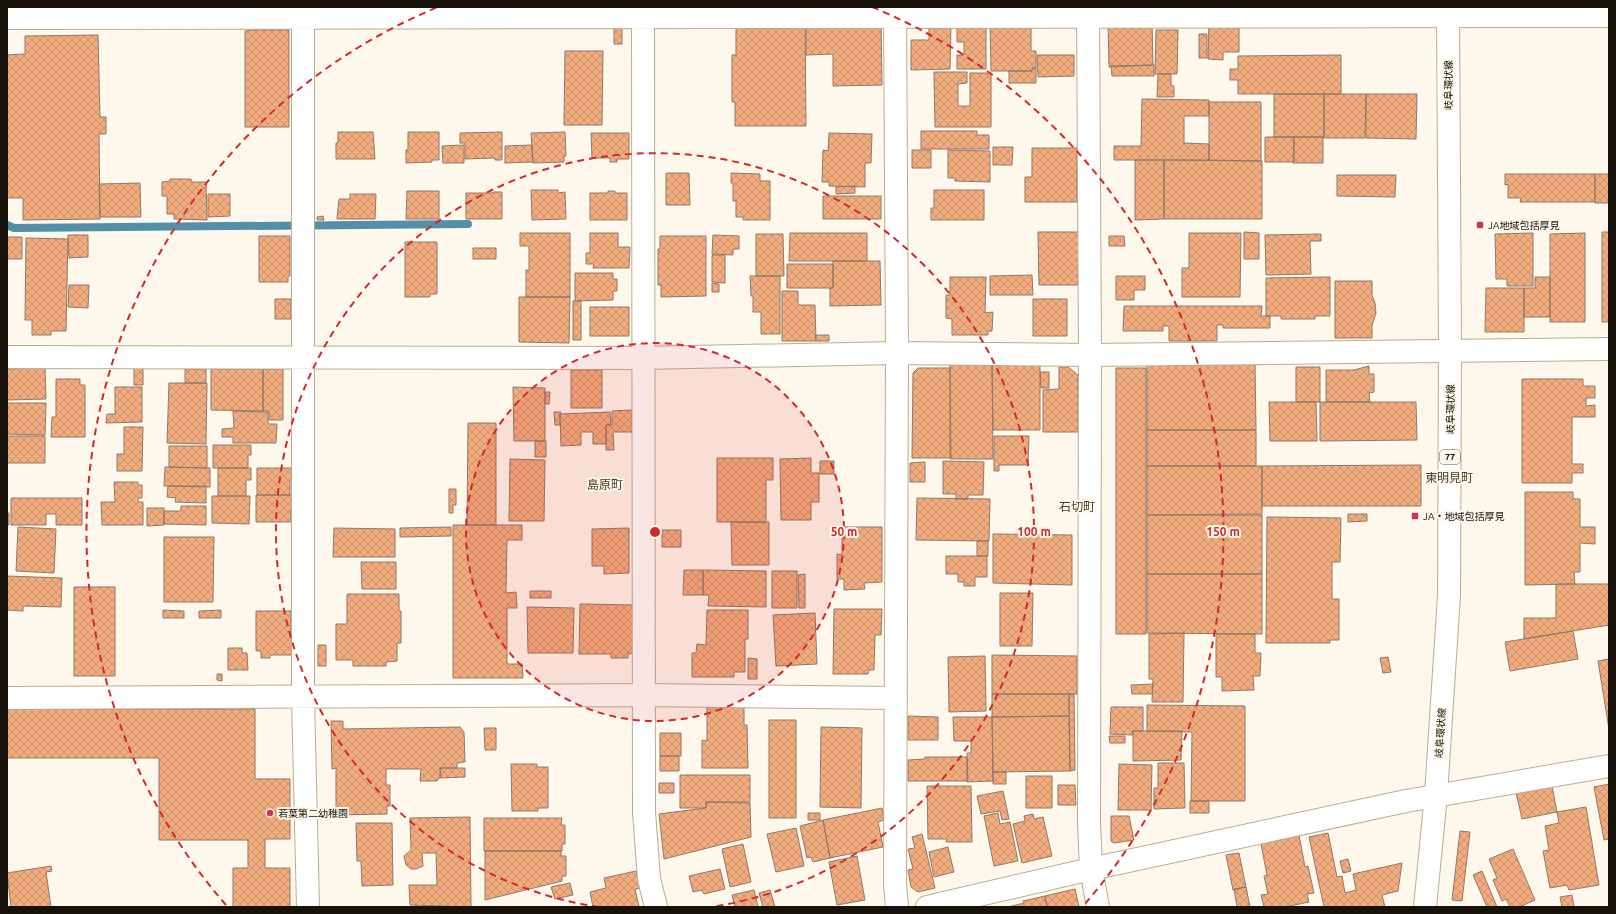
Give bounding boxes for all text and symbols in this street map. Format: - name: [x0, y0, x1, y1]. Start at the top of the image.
- street label: 岐阜環状線: [1443, 60, 1454, 110]
- marker: JA地域包括厚見: [1475, 220, 1485, 230]
- place label: JA地域包括厚見: [1488, 220, 1559, 231]
- street label: 岐阜環状線: [1445, 384, 1456, 434]
- road number: 77: [1440, 450, 1460, 464]
- district label: 東明見町: [1425, 471, 1473, 484]
- district label: 島原町: [587, 478, 623, 491]
- district label: 石切町: [1059, 500, 1095, 513]
- marker: JA・地域包括厚見: [1410, 511, 1420, 521]
- place label: JA・地域包括厚見: [1423, 511, 1504, 522]
- centre of rings: [648, 525, 662, 539]
- text: 50 m: [831, 525, 857, 538]
- text: 100 m: [1017, 525, 1051, 538]
- text: 150 m: [1206, 525, 1240, 538]
- street label: 岐阜環状線: [1433, 708, 1448, 758]
- marker: 若葉第二幼稚園: [265, 808, 275, 818]
- place label: 若葉第二幼稚園: [278, 808, 348, 819]

